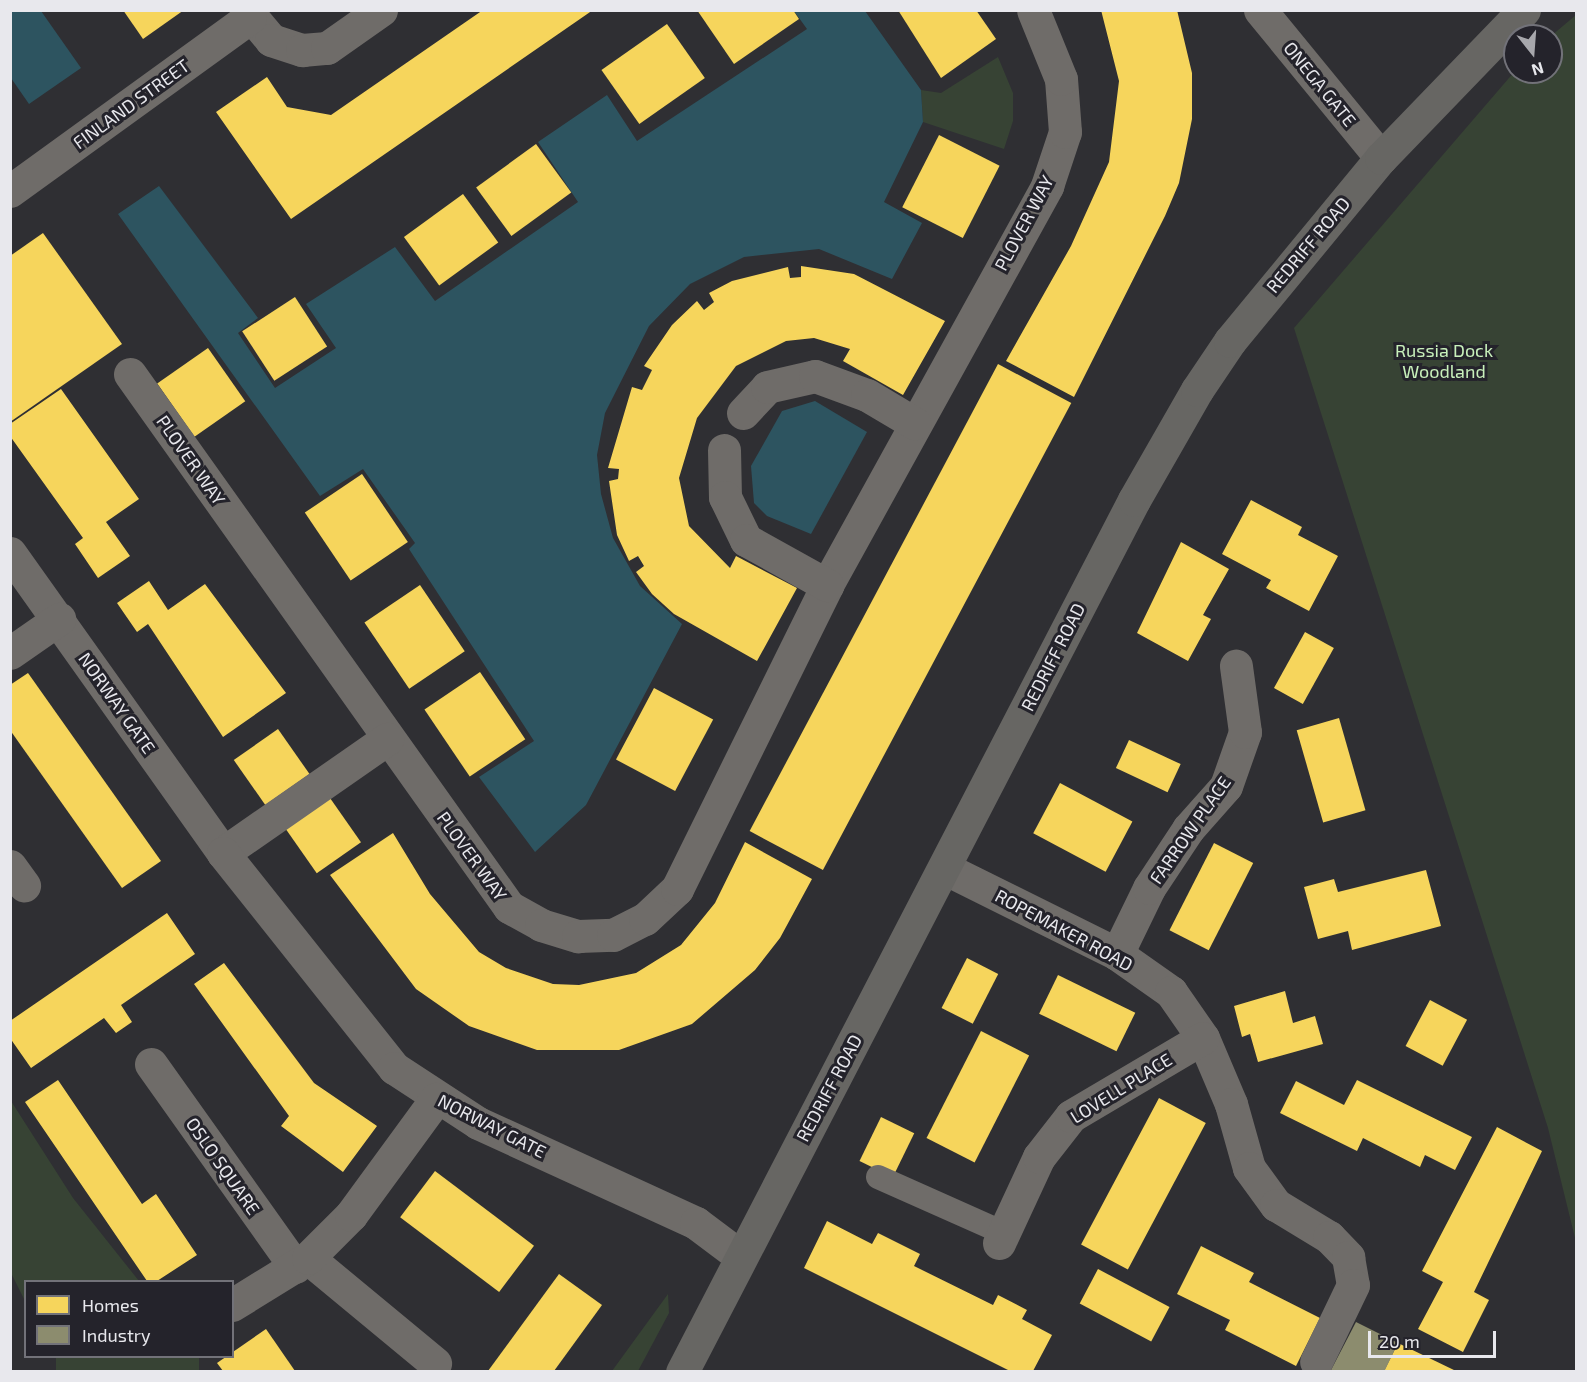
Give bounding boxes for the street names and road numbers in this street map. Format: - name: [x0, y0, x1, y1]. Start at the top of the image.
- street label: ONEGA GATE: [1279, 37, 1361, 131]
- street label: FINLAND STREET: [69, 55, 193, 153]
- street label: PLOVER WAY: [990, 172, 1058, 274]
- street label: REDRIFF ROAD: [1262, 193, 1354, 297]
- street label: PLOVER WAY: [152, 411, 230, 509]
- street label: REDRIFF ROAD: [1016, 599, 1090, 715]
- street label: NORWAY GATE: [74, 648, 160, 758]
- street label: FARROW PLACE: [1145, 772, 1235, 888]
- street label: PLOVER WAY: [432, 807, 512, 905]
- street label: ROPEMAKER ROAD: [991, 885, 1137, 975]
- street label: REDRIFF ROAD: [792, 1031, 866, 1145]
- street label: LOVELL PLACE: [1066, 1048, 1176, 1128]
- street label: NORWAY GATE: [434, 1089, 550, 1163]
- street label: OSLO SQUARE: [182, 1113, 264, 1219]

